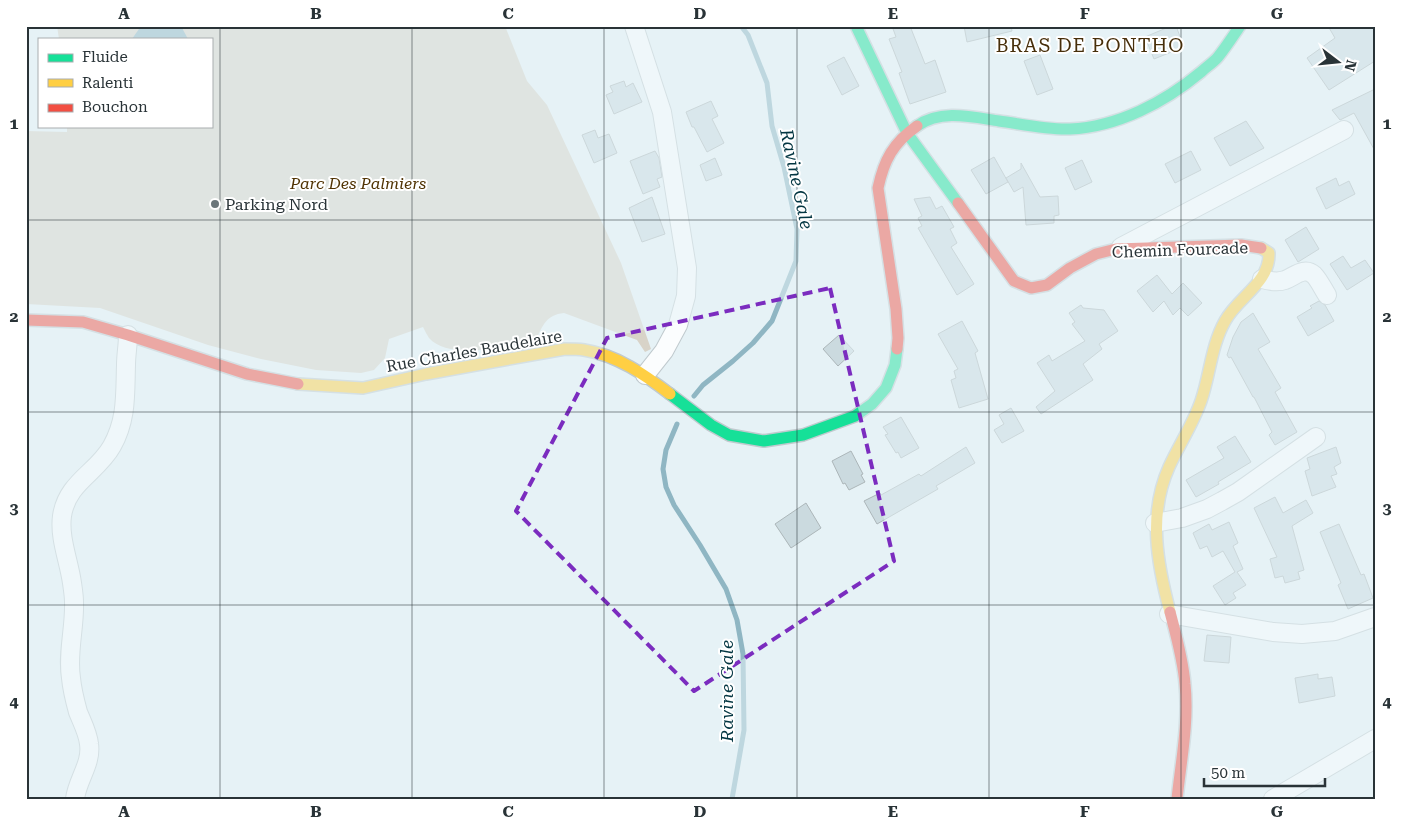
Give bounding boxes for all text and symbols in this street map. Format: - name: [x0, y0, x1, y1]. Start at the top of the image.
- text: A: [118, 4, 130, 23]
- text: B: [310, 4, 322, 23]
- text: C: [502, 4, 514, 23]
- text: D: [694, 4, 707, 23]
- text: E: [888, 4, 898, 23]
- text: F: [1080, 4, 1090, 23]
- text: G: [1271, 4, 1284, 23]
- district label: BRAS DE PONTHO: [996, 34, 1184, 57]
- legend: [38, 38, 212, 128]
- north arrow: [1314, 38, 1364, 88]
- text: Fluide: [82, 48, 128, 66]
- text: N: [1341, 58, 1360, 73]
- text: Ralenti: [82, 74, 134, 92]
- text: Bouchon: [82, 98, 148, 116]
- text: 1: [10, 114, 19, 133]
- text: 1: [1383, 114, 1392, 133]
- water label: Ravine Gale: [776, 126, 818, 231]
- park label: Parc Des Palmiers: [289, 174, 426, 193]
- place label: Parking Nord: [225, 195, 328, 214]
- marker: Parking Nord: [209, 198, 221, 210]
- street label: Chemin Fourcade: [1112, 238, 1249, 262]
- text: 2: [10, 307, 19, 326]
- text: 2: [1383, 307, 1392, 326]
- street label: Rue Charles Baudelaire: [385, 326, 564, 376]
- text: 3: [10, 499, 19, 518]
- text: 3: [1383, 499, 1392, 518]
- water label: Ravine Gale: [716, 640, 737, 743]
- text: 4: [10, 692, 19, 711]
- text: 4: [1383, 692, 1392, 711]
- scale bar: [1204, 755, 1325, 787]
- text: 50 m: [1211, 764, 1246, 782]
- text: A: [118, 802, 130, 821]
- text: B: [310, 802, 322, 821]
- text: C: [502, 802, 514, 821]
- text: D: [694, 802, 707, 821]
- text: E: [888, 802, 898, 821]
- text: F: [1080, 802, 1090, 821]
- text: G: [1271, 802, 1284, 821]

